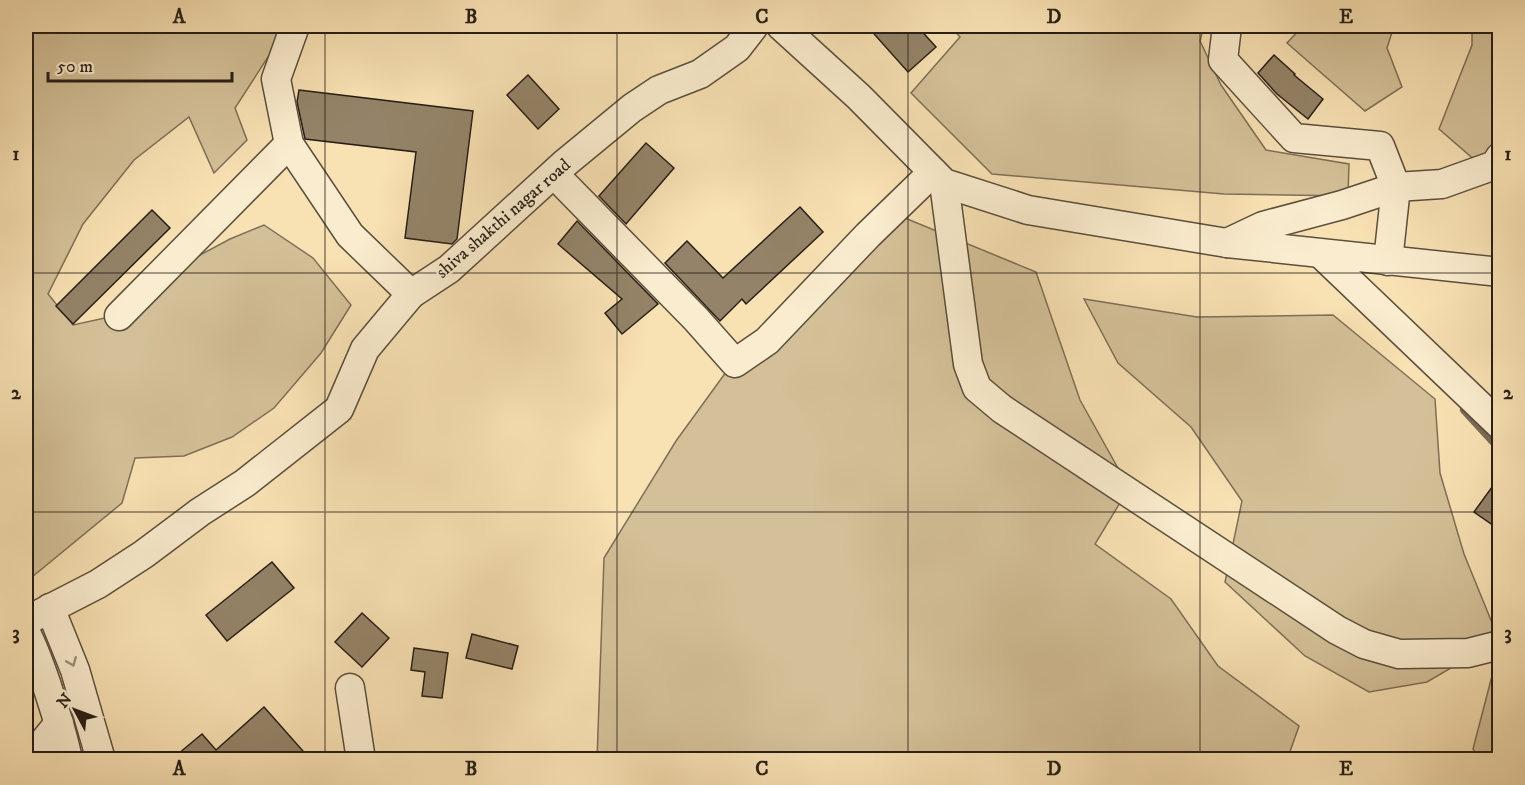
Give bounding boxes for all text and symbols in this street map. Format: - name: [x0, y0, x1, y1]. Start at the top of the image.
- text: A: [172, 5, 187, 30]
- text: B: [465, 5, 477, 30]
- text: C: [755, 5, 769, 30]
- text: D: [1047, 5, 1062, 30]
- text: E: [1339, 5, 1353, 30]
- scale bar: [48, 45, 232, 83]
- text: 50 m: [57, 56, 93, 78]
- text: 1: [12, 142, 20, 167]
- text: 1: [1504, 142, 1512, 167]
- street label: shiva shakthi nagar road: [432, 154, 576, 283]
- text: 2: [11, 381, 22, 406]
- text: 2: [1503, 381, 1514, 406]
- text: 3: [12, 621, 20, 646]
- text: 3: [1504, 621, 1512, 646]
- one-way arrow: [65, 656, 77, 667]
- north arrow: [45, 680, 105, 740]
- text: N: [53, 689, 76, 712]
- text: A: [172, 757, 187, 782]
- text: B: [465, 757, 477, 782]
- text: C: [755, 757, 769, 782]
- text: D: [1047, 757, 1062, 782]
- text: E: [1339, 757, 1353, 782]

